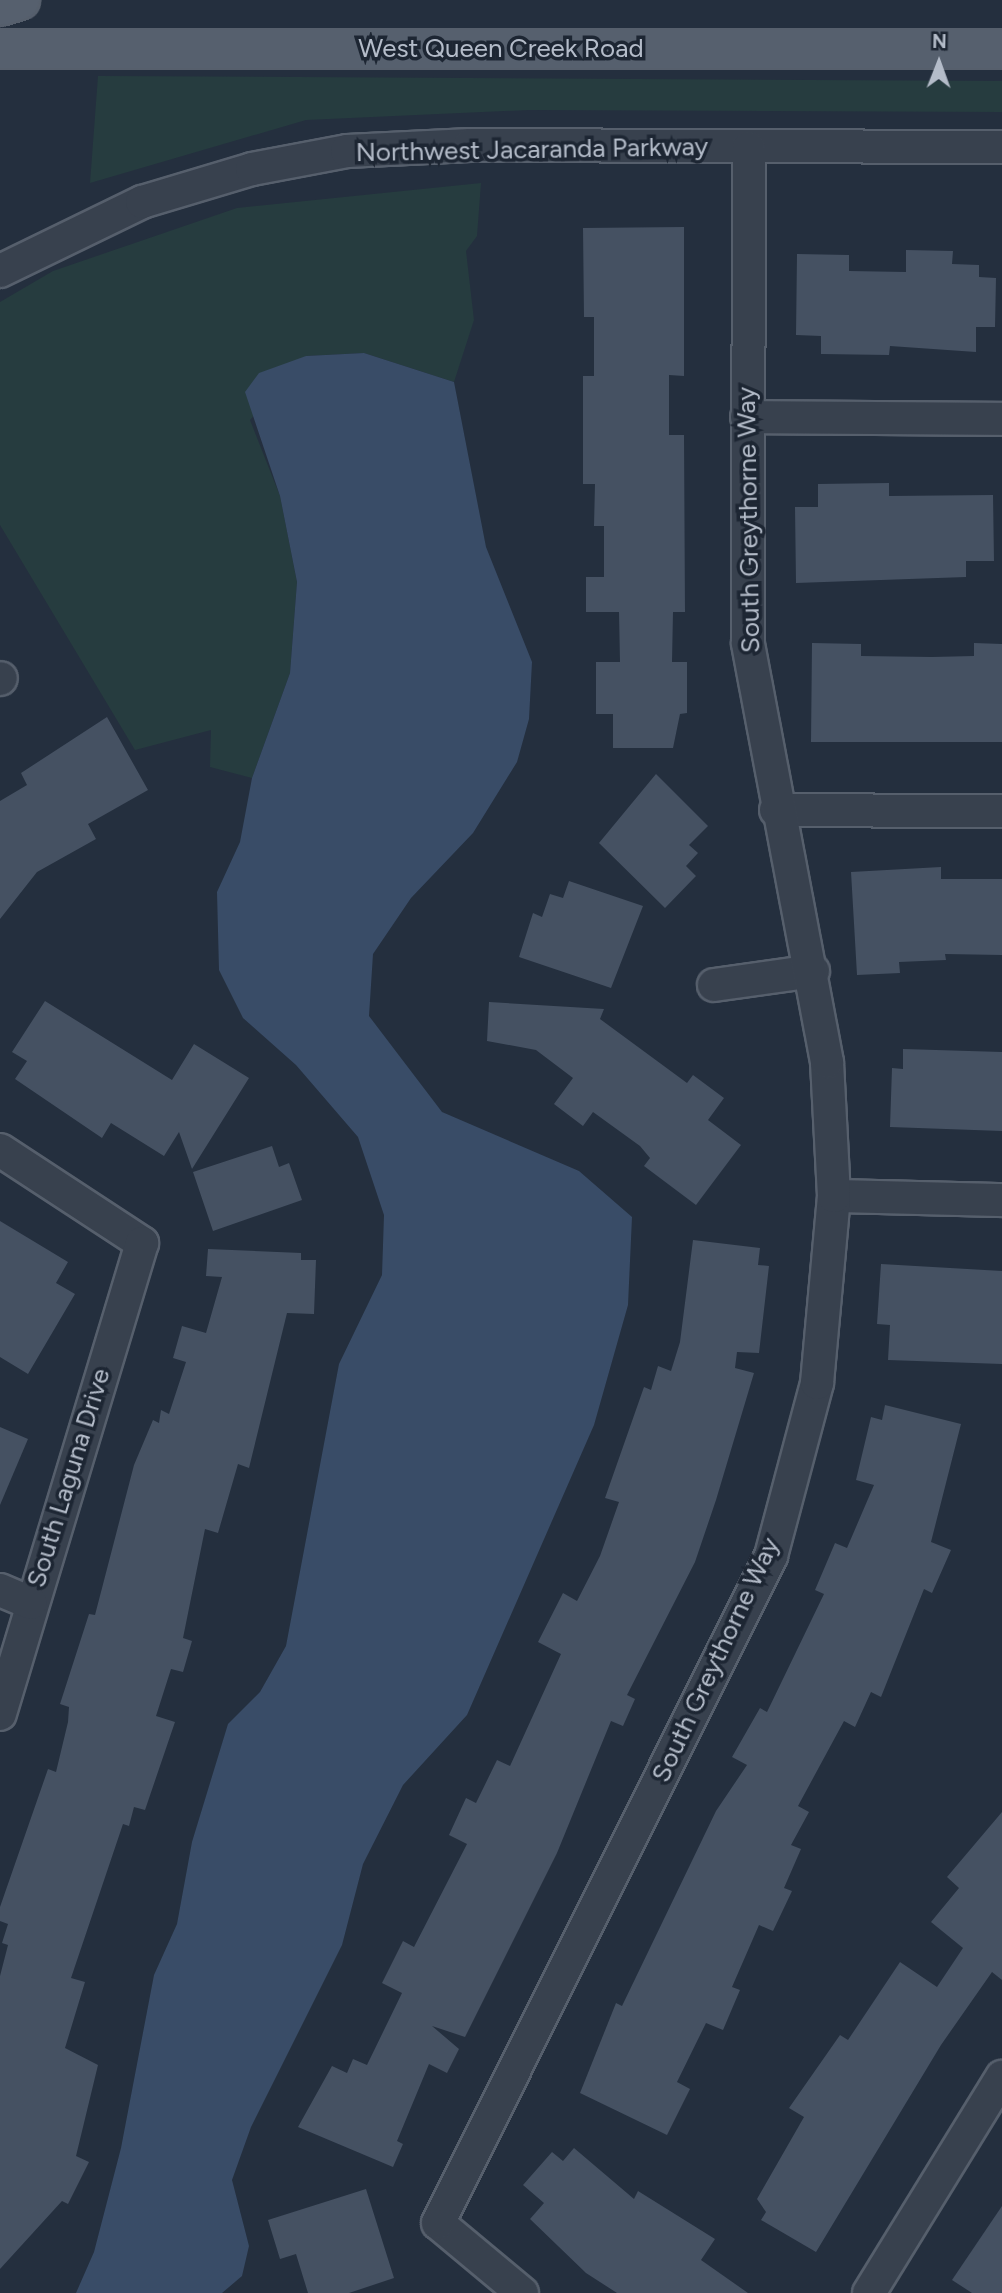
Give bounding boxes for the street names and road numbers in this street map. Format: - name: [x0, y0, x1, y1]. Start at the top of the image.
- street label: West Queen Creek Road: [358, 33, 644, 65]
- street label: Northwest Jacaranda Parkway: [356, 131, 708, 169]
- street label: South Greythorne Way: [731, 387, 767, 653]
- street label: South Laguna Drive: [21, 1365, 117, 1591]
- street label: South Greythorne Way: [646, 1533, 786, 1787]

